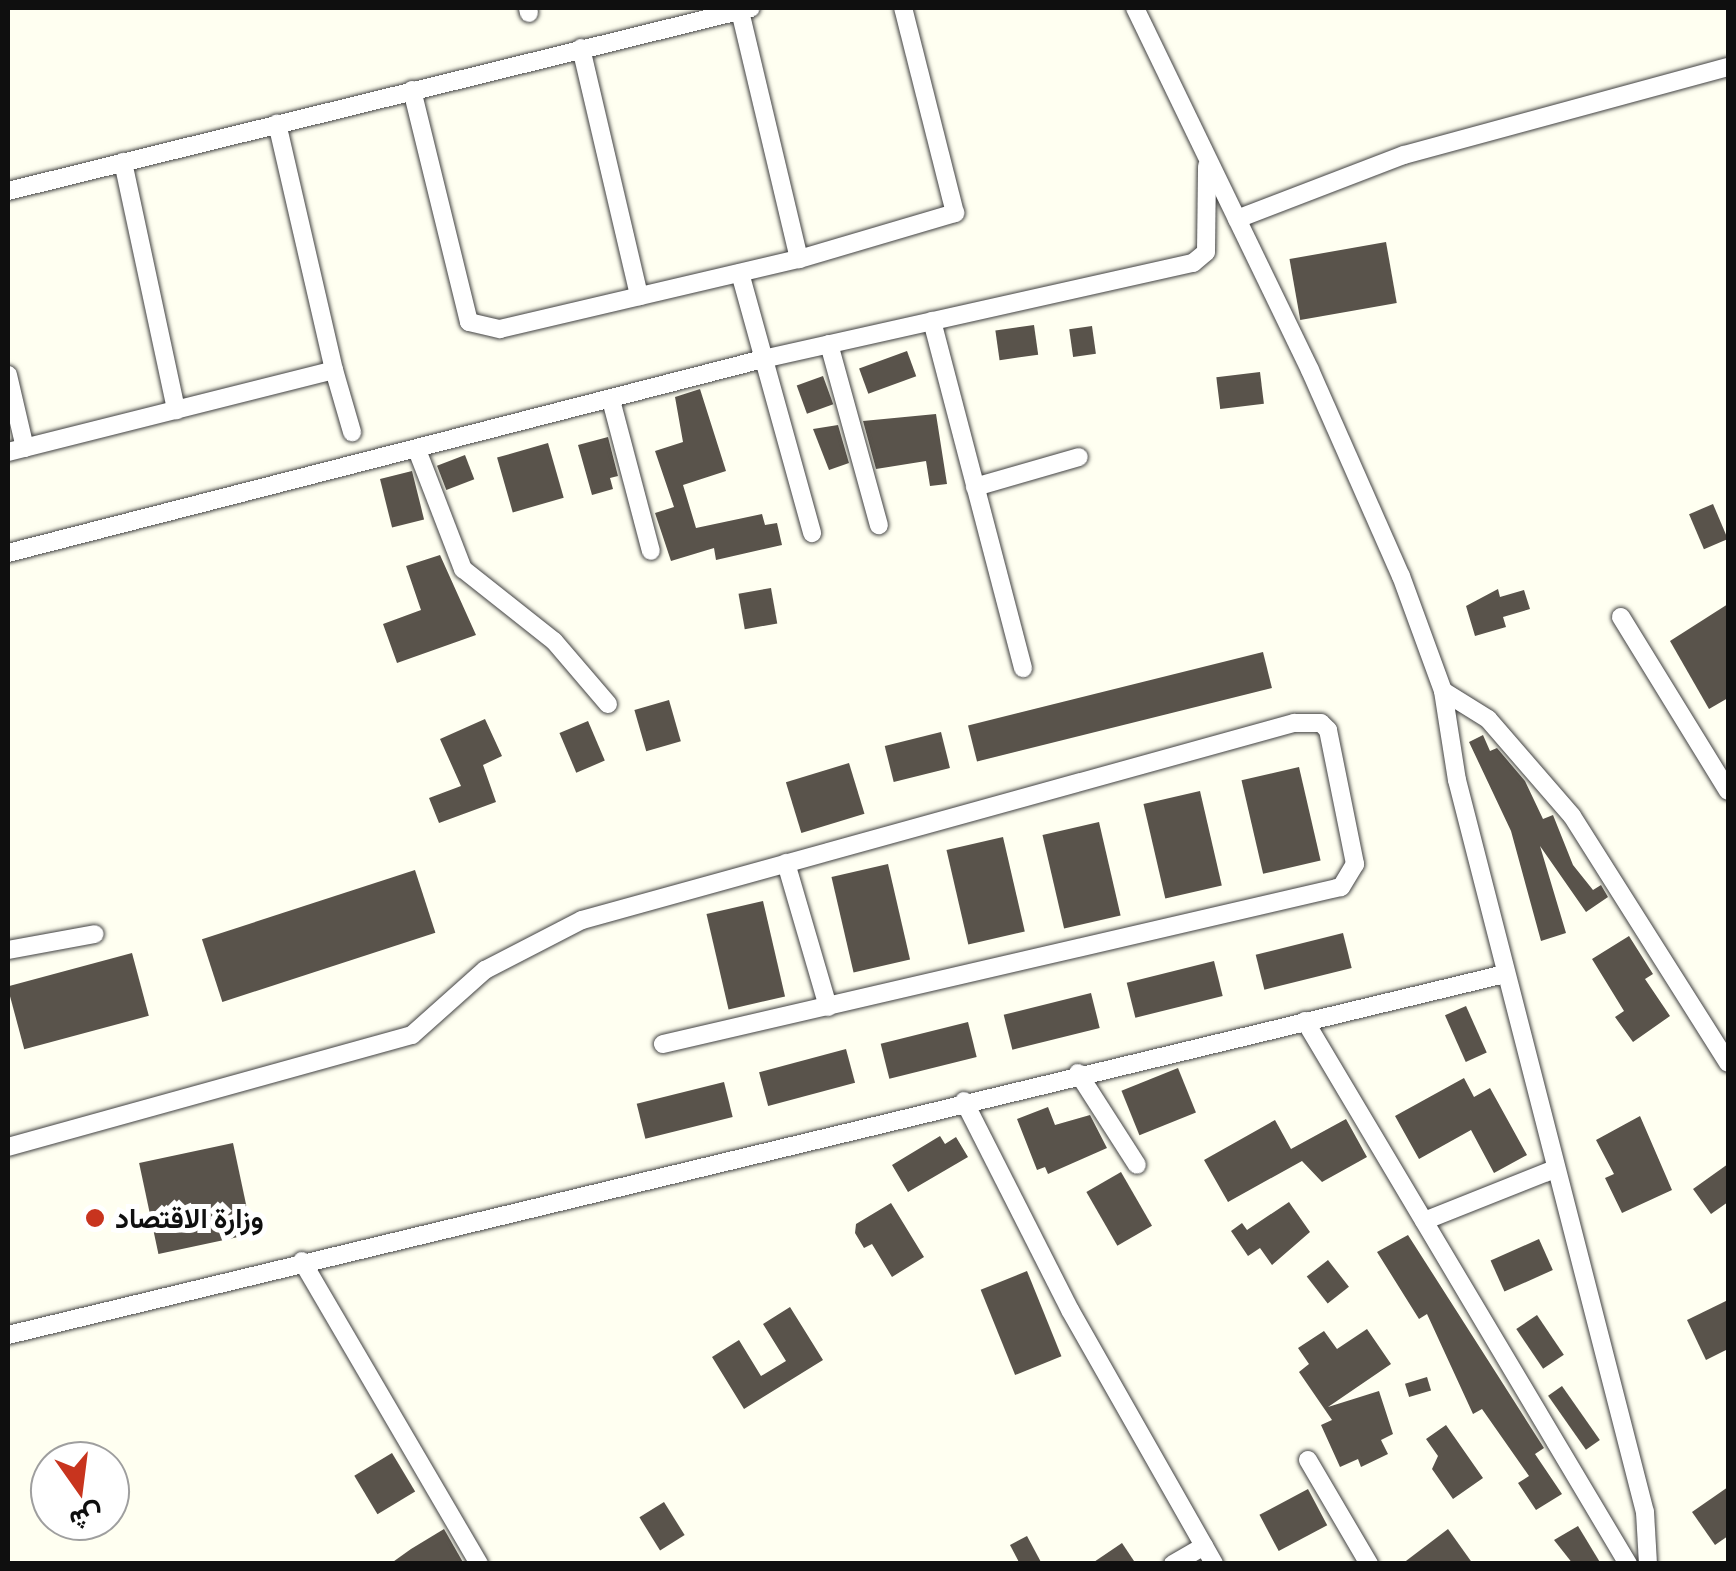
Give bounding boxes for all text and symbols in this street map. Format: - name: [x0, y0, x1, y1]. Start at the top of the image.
- place label: وزارة الاقتصاد: [115, 1201, 264, 1235]
- marker: وزارة الاقتصاد: [84, 1207, 106, 1229]
- north arrow: [30, 1441, 130, 1541]
- text: ش: [66, 1496, 108, 1541]

